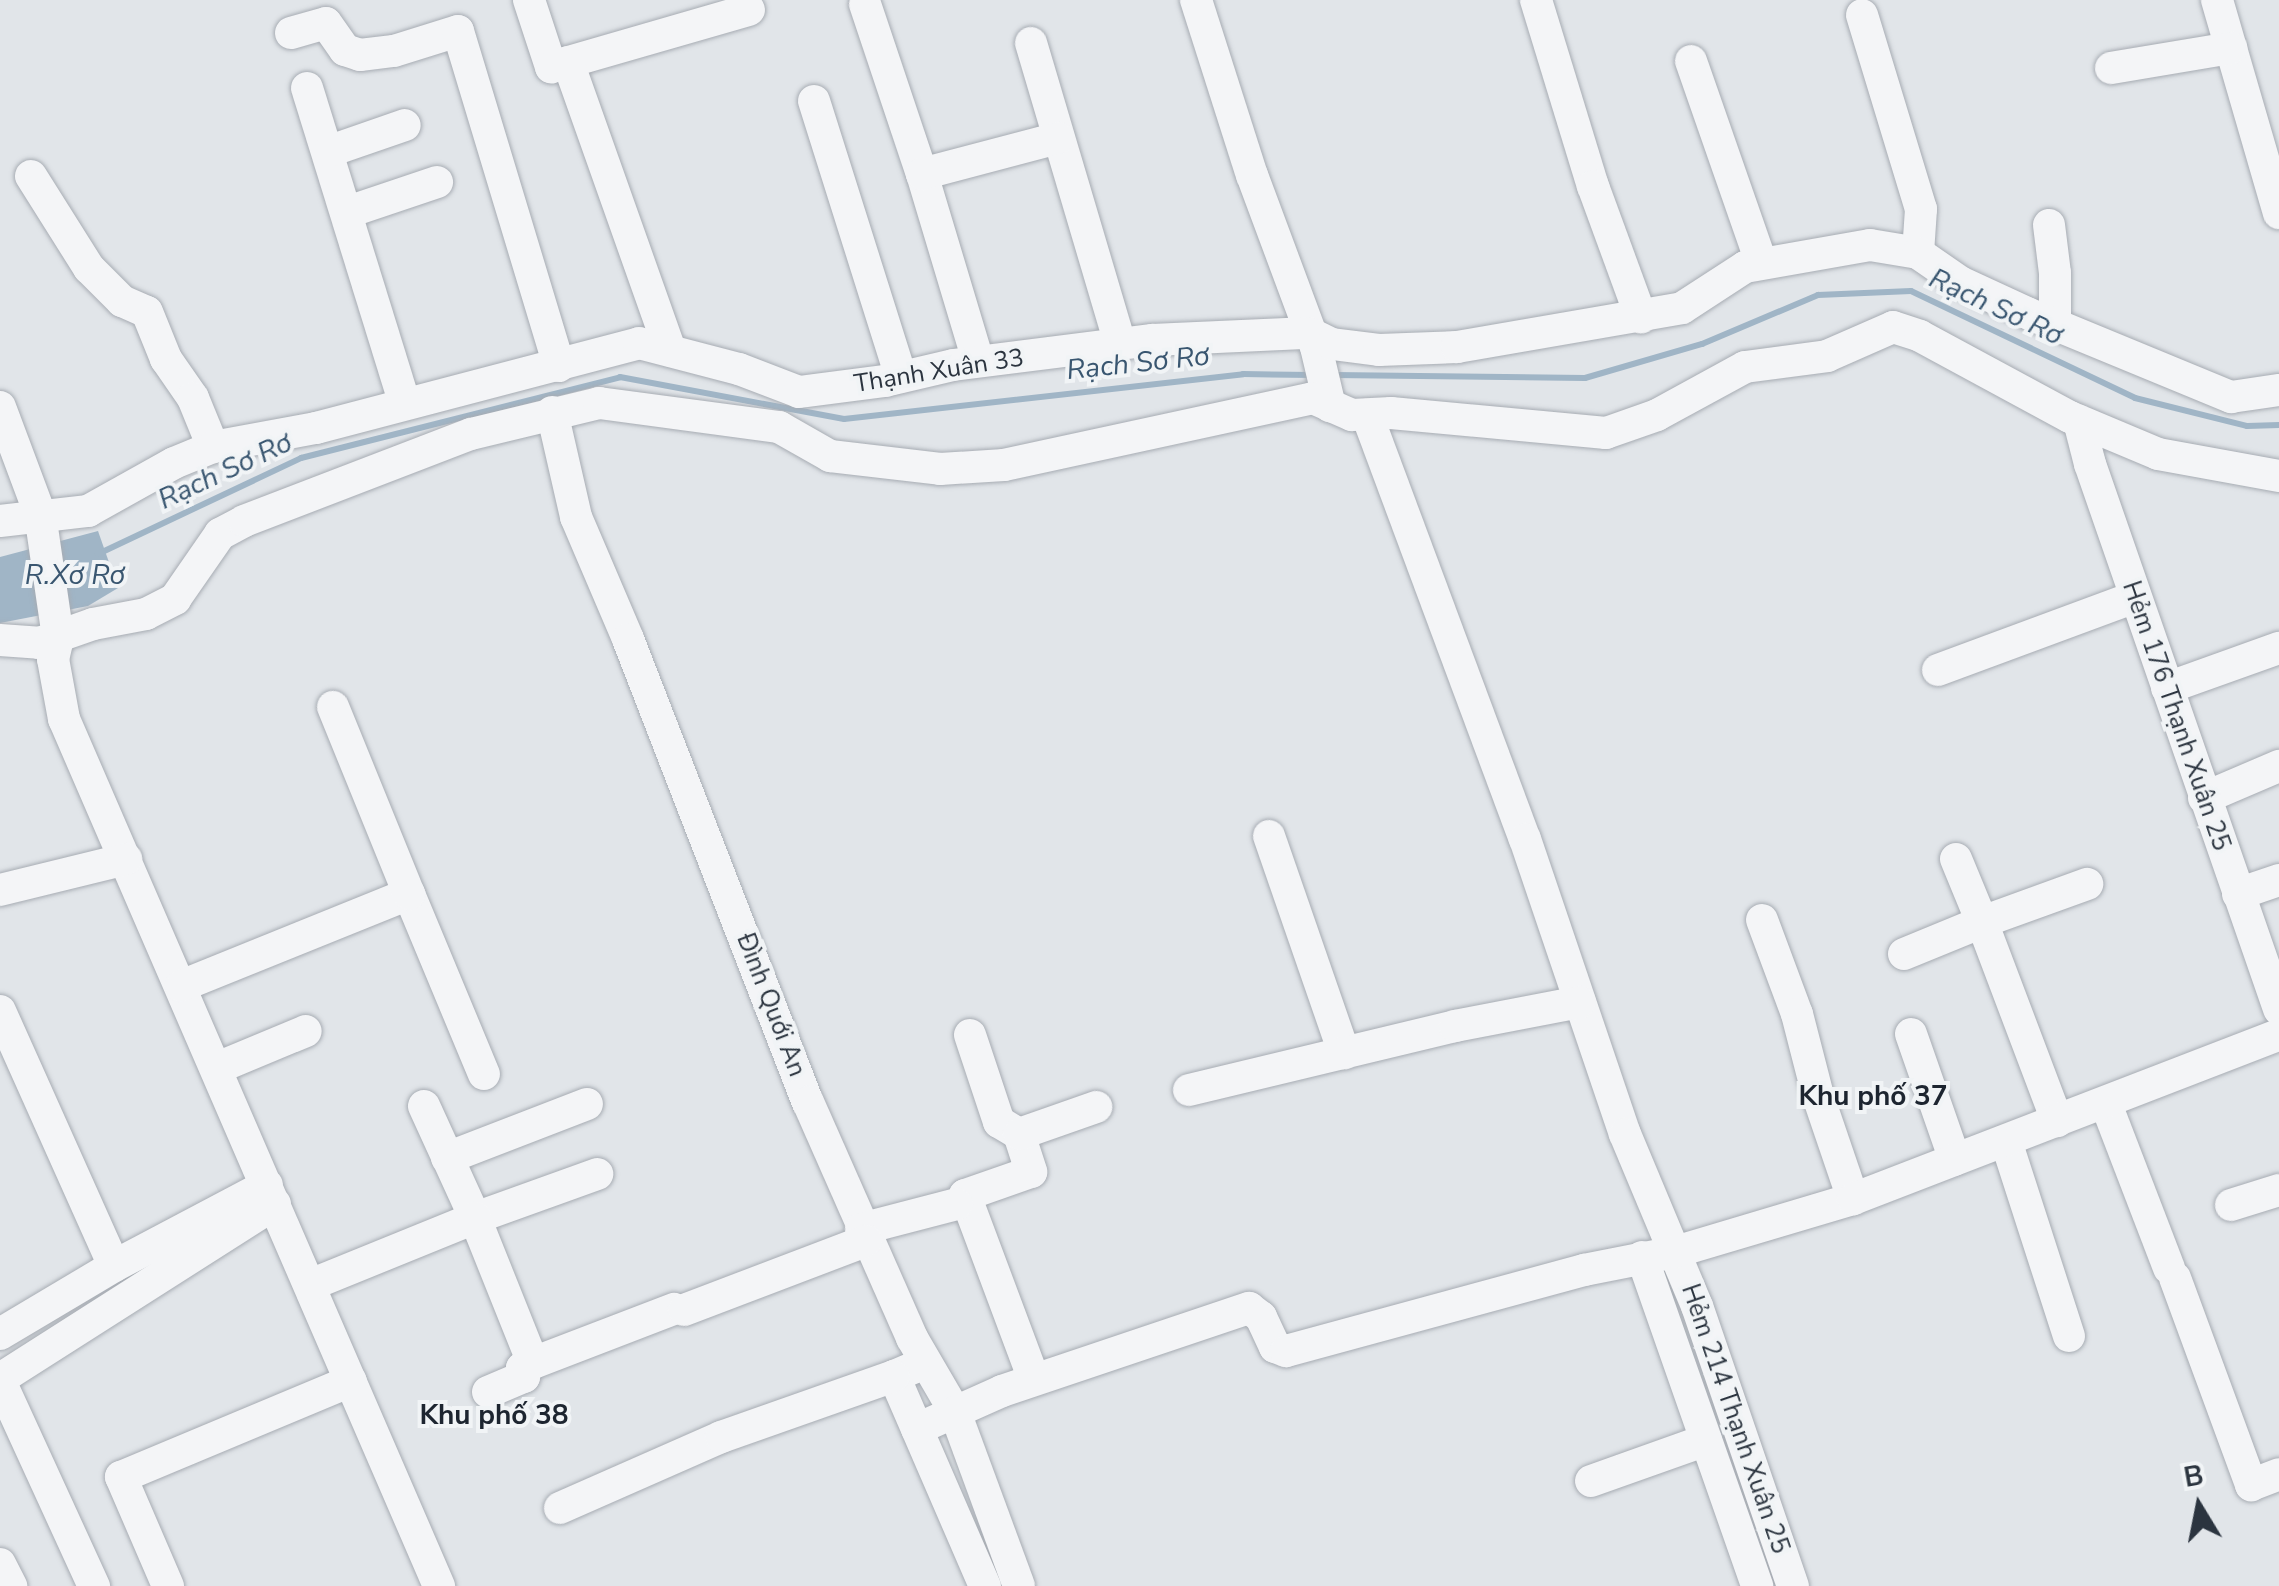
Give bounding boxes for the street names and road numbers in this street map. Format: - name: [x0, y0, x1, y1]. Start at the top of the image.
- street label: Thạnh Xuân 33: [852, 343, 1026, 399]
- street label: Hẻm 176 Thạnh Xuân 25: [2116, 577, 2236, 855]
- street label: Đình Quới An: [730, 929, 812, 1081]
- street label: Hẻm 214 Thạnh Xuân 25: [1675, 1280, 1795, 1558]

